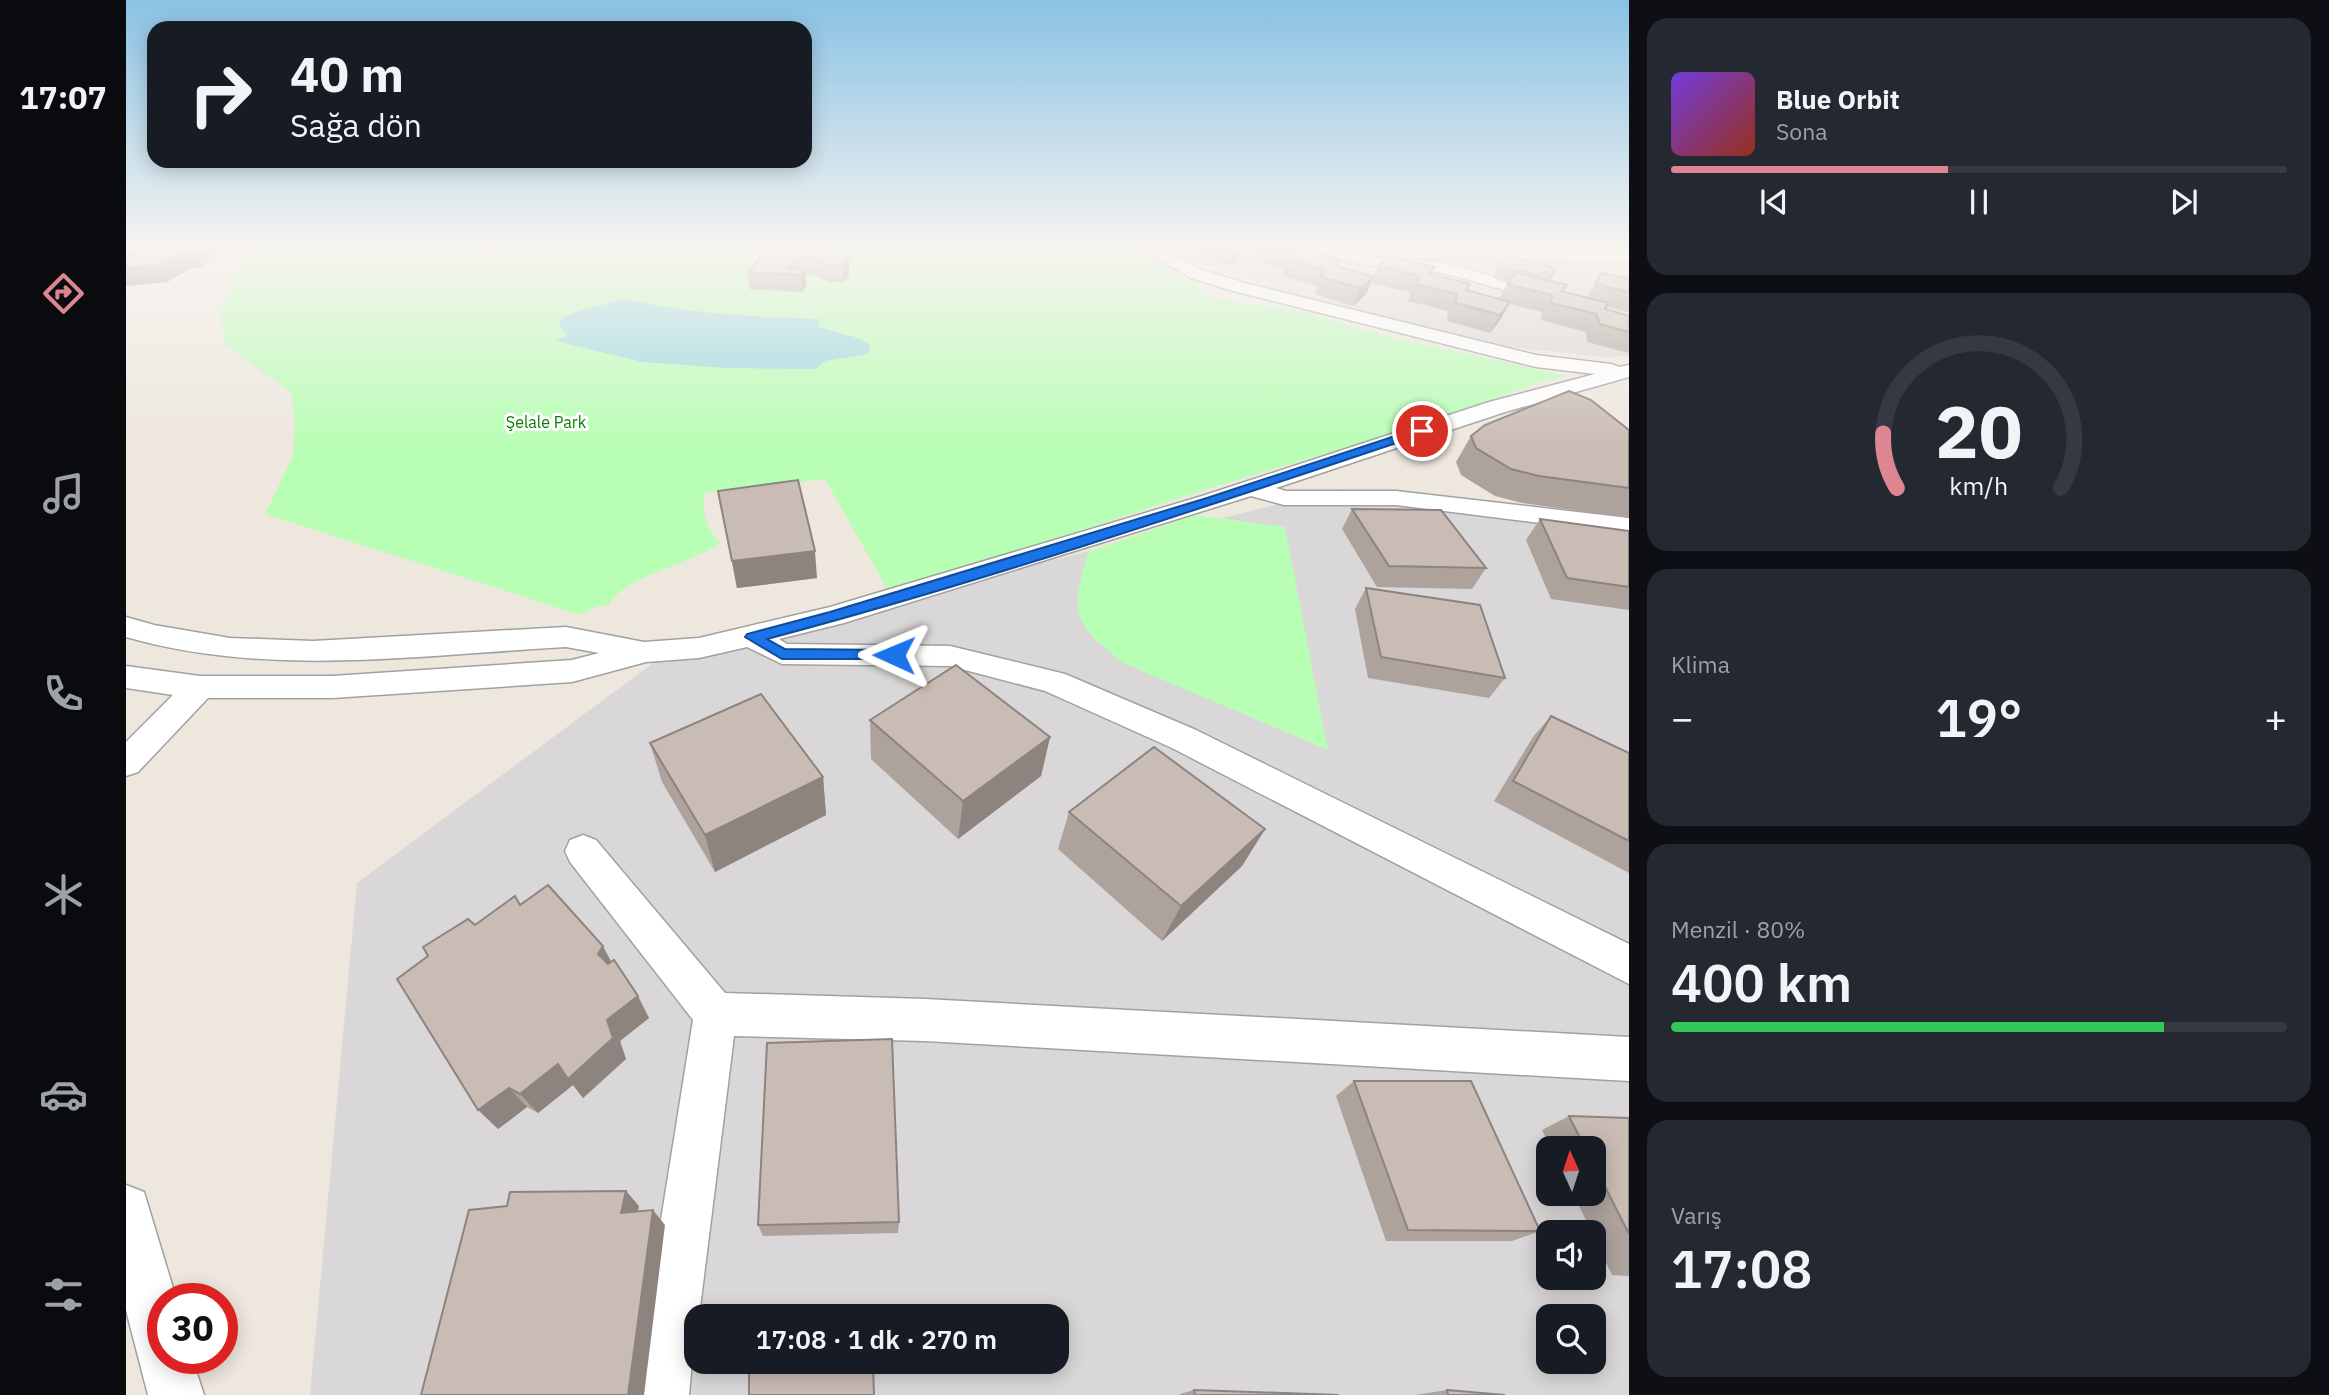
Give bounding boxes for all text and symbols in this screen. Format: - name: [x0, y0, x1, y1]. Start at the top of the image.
- text: 40 m: [290, 42, 404, 105]
- icon: right: [175, 49, 266, 140]
- text: 17:07: [19, 76, 107, 118]
- text: Blue Orbit: [1776, 82, 1900, 116]
- text: Sağa dön: [290, 104, 422, 146]
- text: Sona: [1776, 116, 1828, 146]
- icon: previous: [1755, 183, 1793, 221]
- icon: pause: [1960, 183, 1998, 221]
- icon: next: [2165, 183, 2203, 221]
- icon: directions: [39, 269, 88, 318]
- text: 20: [1935, 384, 2023, 479]
- pin: [1392, 401, 1452, 461]
- park label: Şelale Park: [506, 412, 587, 432]
- icon: arrive: [1403, 412, 1441, 450]
- icon: music: [39, 469, 88, 518]
- text: km/h: [1950, 469, 2008, 502]
- position arrow: [857, 618, 931, 692]
- text: Klima: [1671, 649, 1730, 679]
- icon: phone: [39, 669, 88, 718]
- text: 19°: [1936, 684, 2022, 751]
- text: −: [1671, 693, 1694, 742]
- text: +: [2264, 693, 2287, 742]
- icon: climate: [39, 870, 88, 919]
- text: Menzil · 80%: [1671, 914, 1805, 944]
- text: 400 km: [1671, 949, 1852, 1016]
- icon: car: [39, 1070, 88, 1119]
- north arrow: [1536, 1136, 1606, 1206]
- map controls: [1536, 1136, 1606, 1374]
- text: Varış: [1671, 1200, 1722, 1230]
- button: sound: [1536, 1220, 1606, 1290]
- text: 17:08: [1671, 1235, 1812, 1302]
- icon: filters: [39, 1270, 88, 1319]
- speed limit sign: 30: [147, 1283, 238, 1374]
- button: search: [1536, 1304, 1606, 1374]
- text: 17:08 · 1 dk · 270 m: [756, 1322, 997, 1356]

